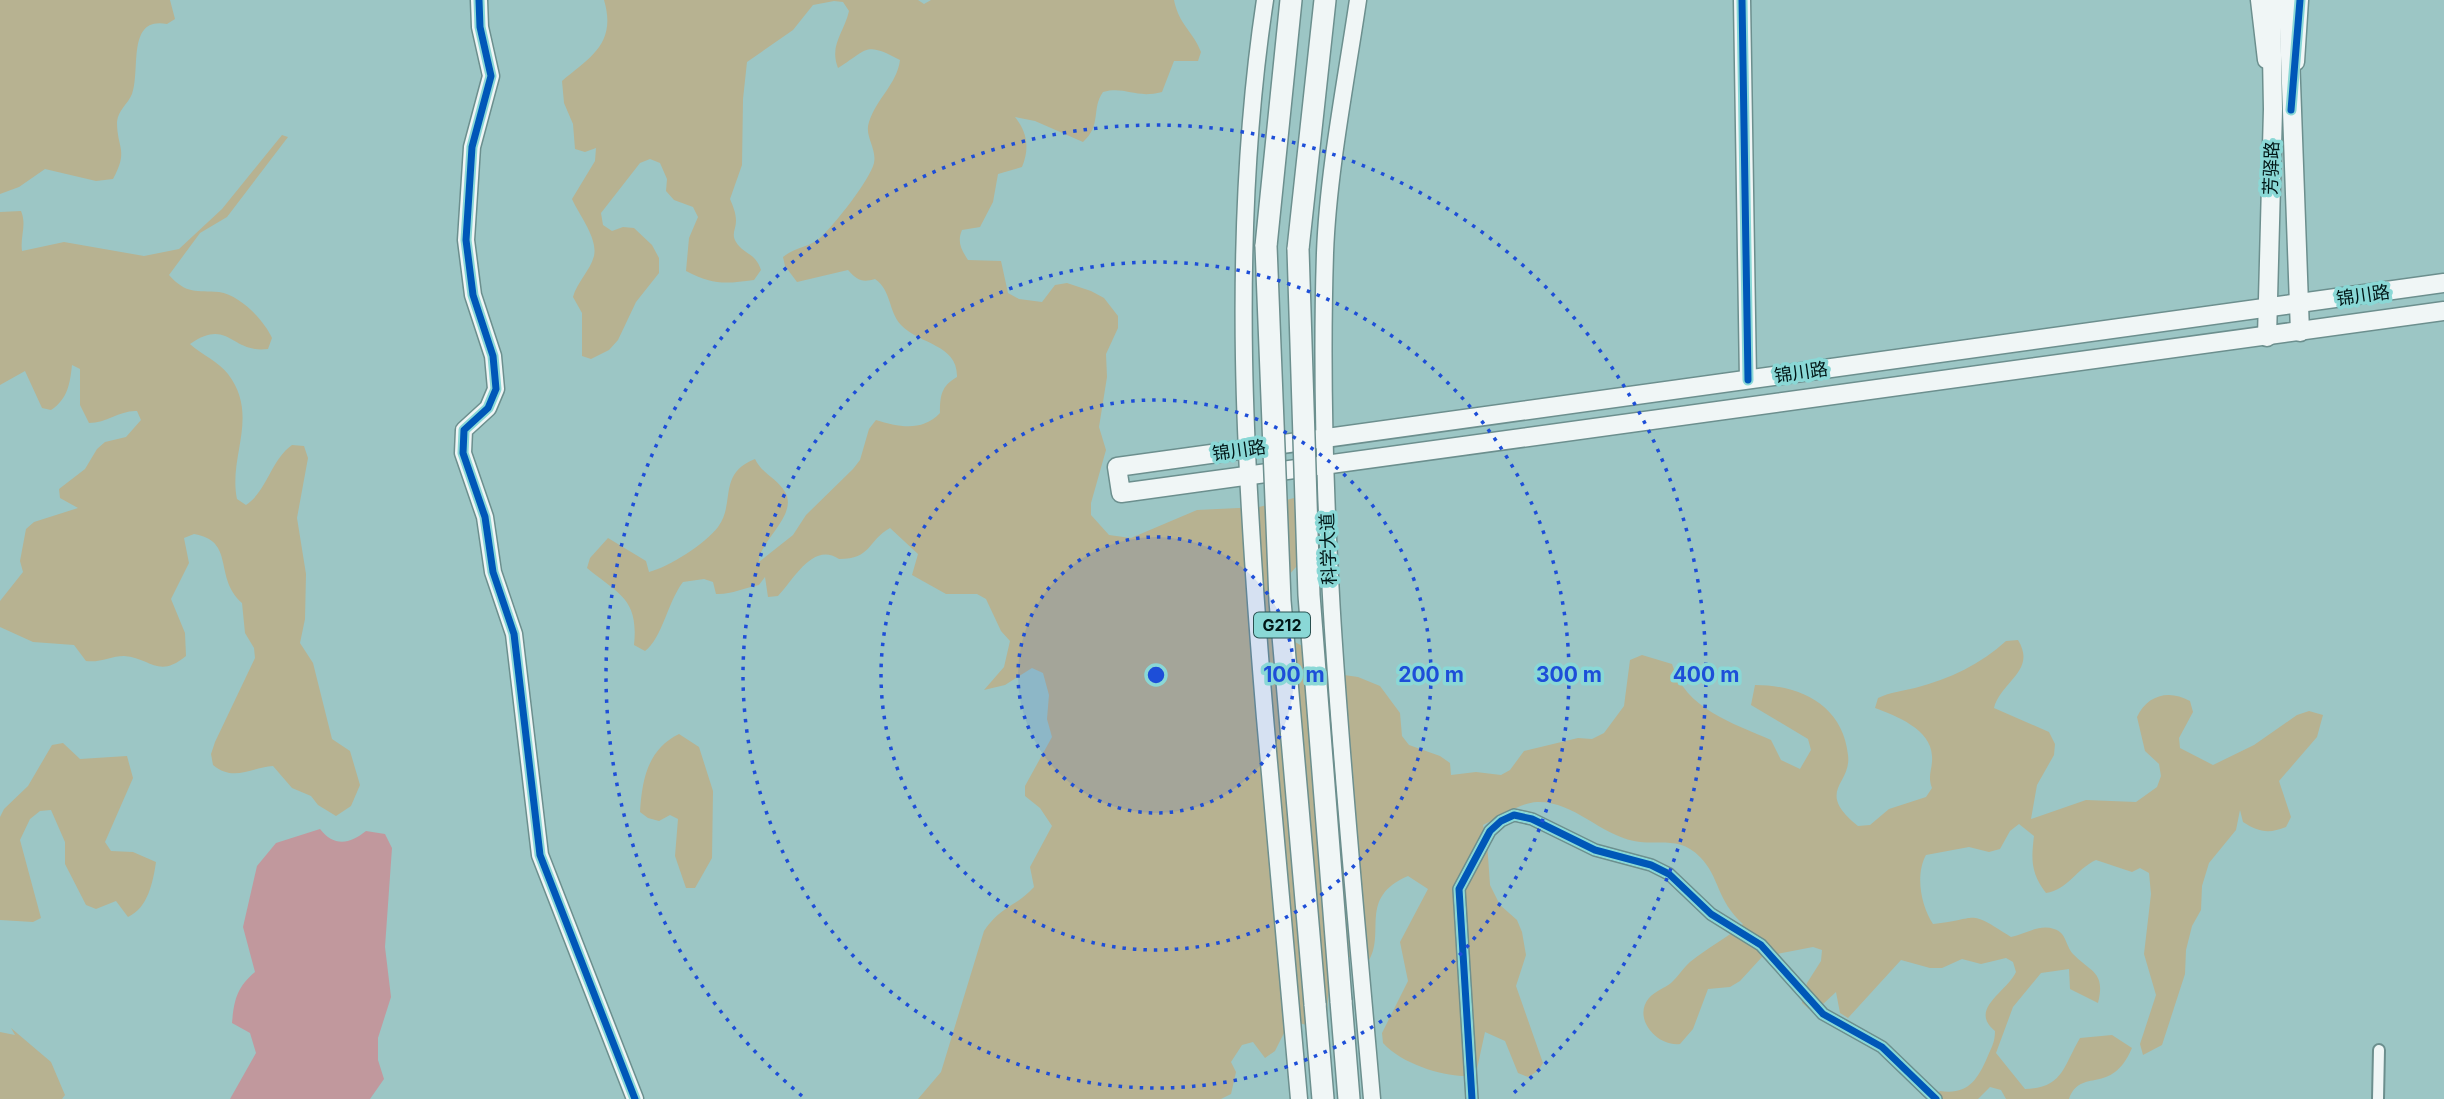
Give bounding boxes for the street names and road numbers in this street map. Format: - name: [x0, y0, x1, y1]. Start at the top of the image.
- street label: 芳驿路: [2260, 141, 2282, 195]
- street label: 锦川路: [2335, 281, 2391, 309]
- street label: 锦川路: [1773, 358, 1829, 386]
- street label: 锦川路: [1211, 436, 1267, 464]
- street label: 科学大道: [1316, 513, 1340, 585]
- road number: G212: [1254, 612, 1310, 638]

